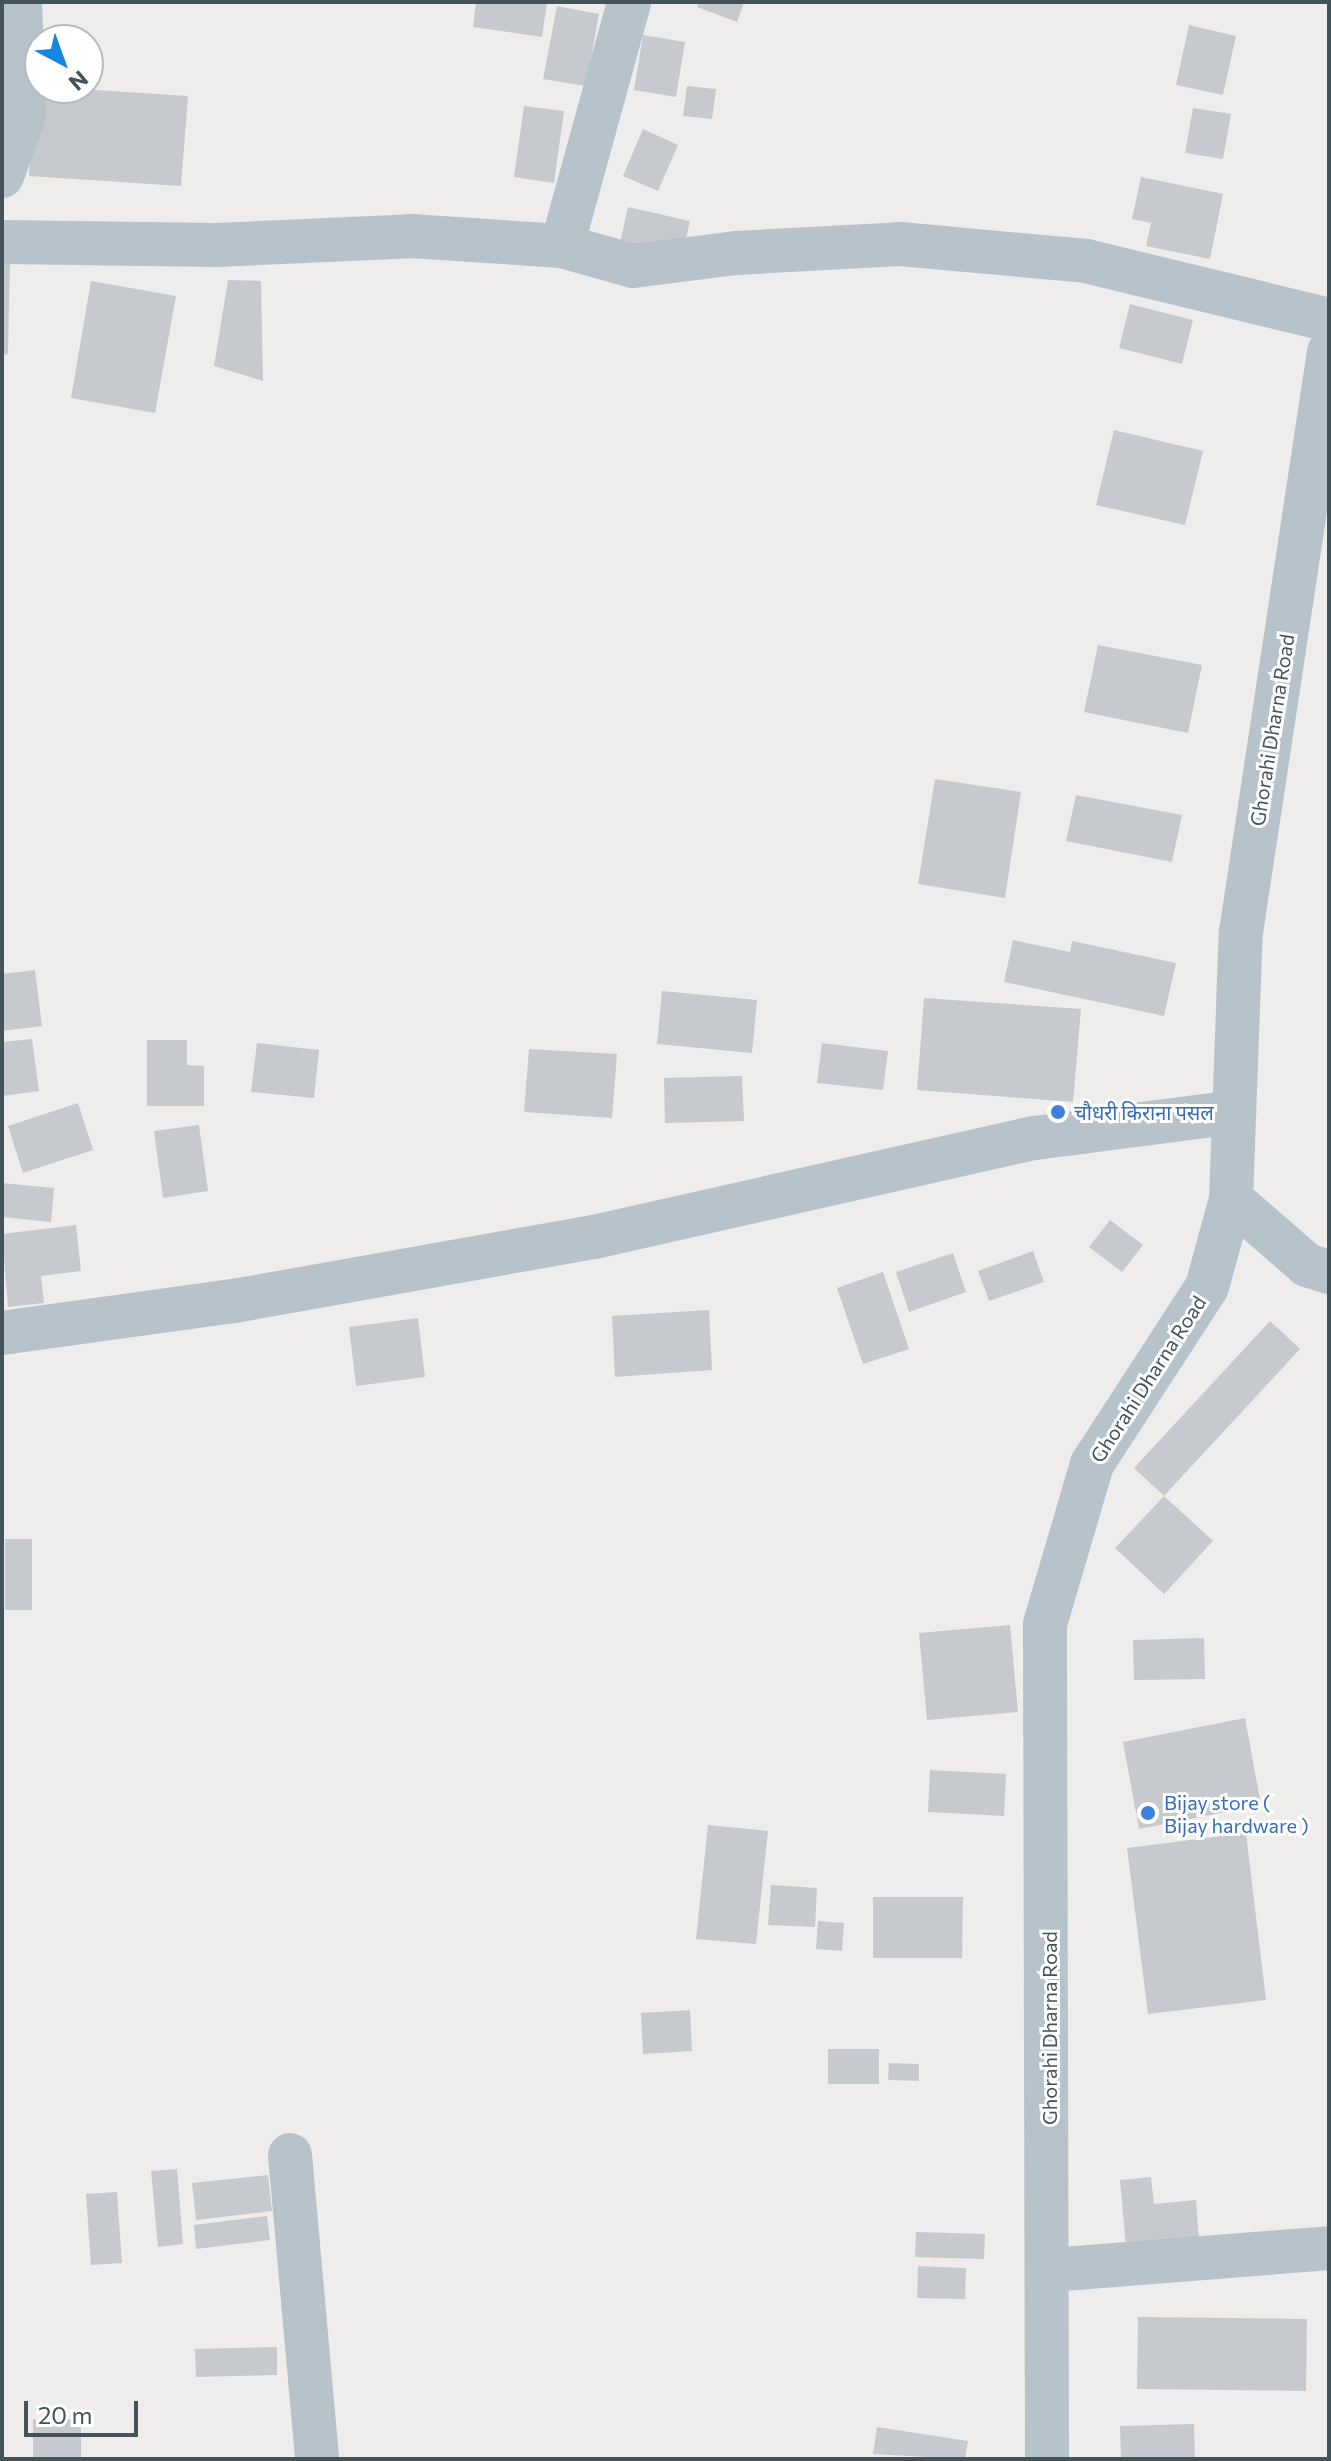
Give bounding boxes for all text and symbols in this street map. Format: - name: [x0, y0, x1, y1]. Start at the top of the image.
- north arrow: [24, 24, 104, 104]
- text: N: [64, 65, 94, 97]
- street label: Ghorahi Dharna Road: [1245, 632, 1299, 828]
- place label: चौधरी किराना पसल: [1074, 1100, 1214, 1124]
- marker: चौधरी किराना पसल: [1049, 1103, 1067, 1121]
- street label: Ghorahi Dharna Road: [1085, 1291, 1211, 1467]
- place label: Bijay store ( Bijay hardware ): [1164, 1790, 1309, 1837]
- marker: Bijay store ( Bijay hardware ): [1139, 1804, 1157, 1822]
- street label: Ghorahi Dharna Road: [1037, 1931, 1061, 2125]
- scale bar: [28, 2385, 142, 2435]
- text: 20 m: [38, 2400, 92, 2429]

